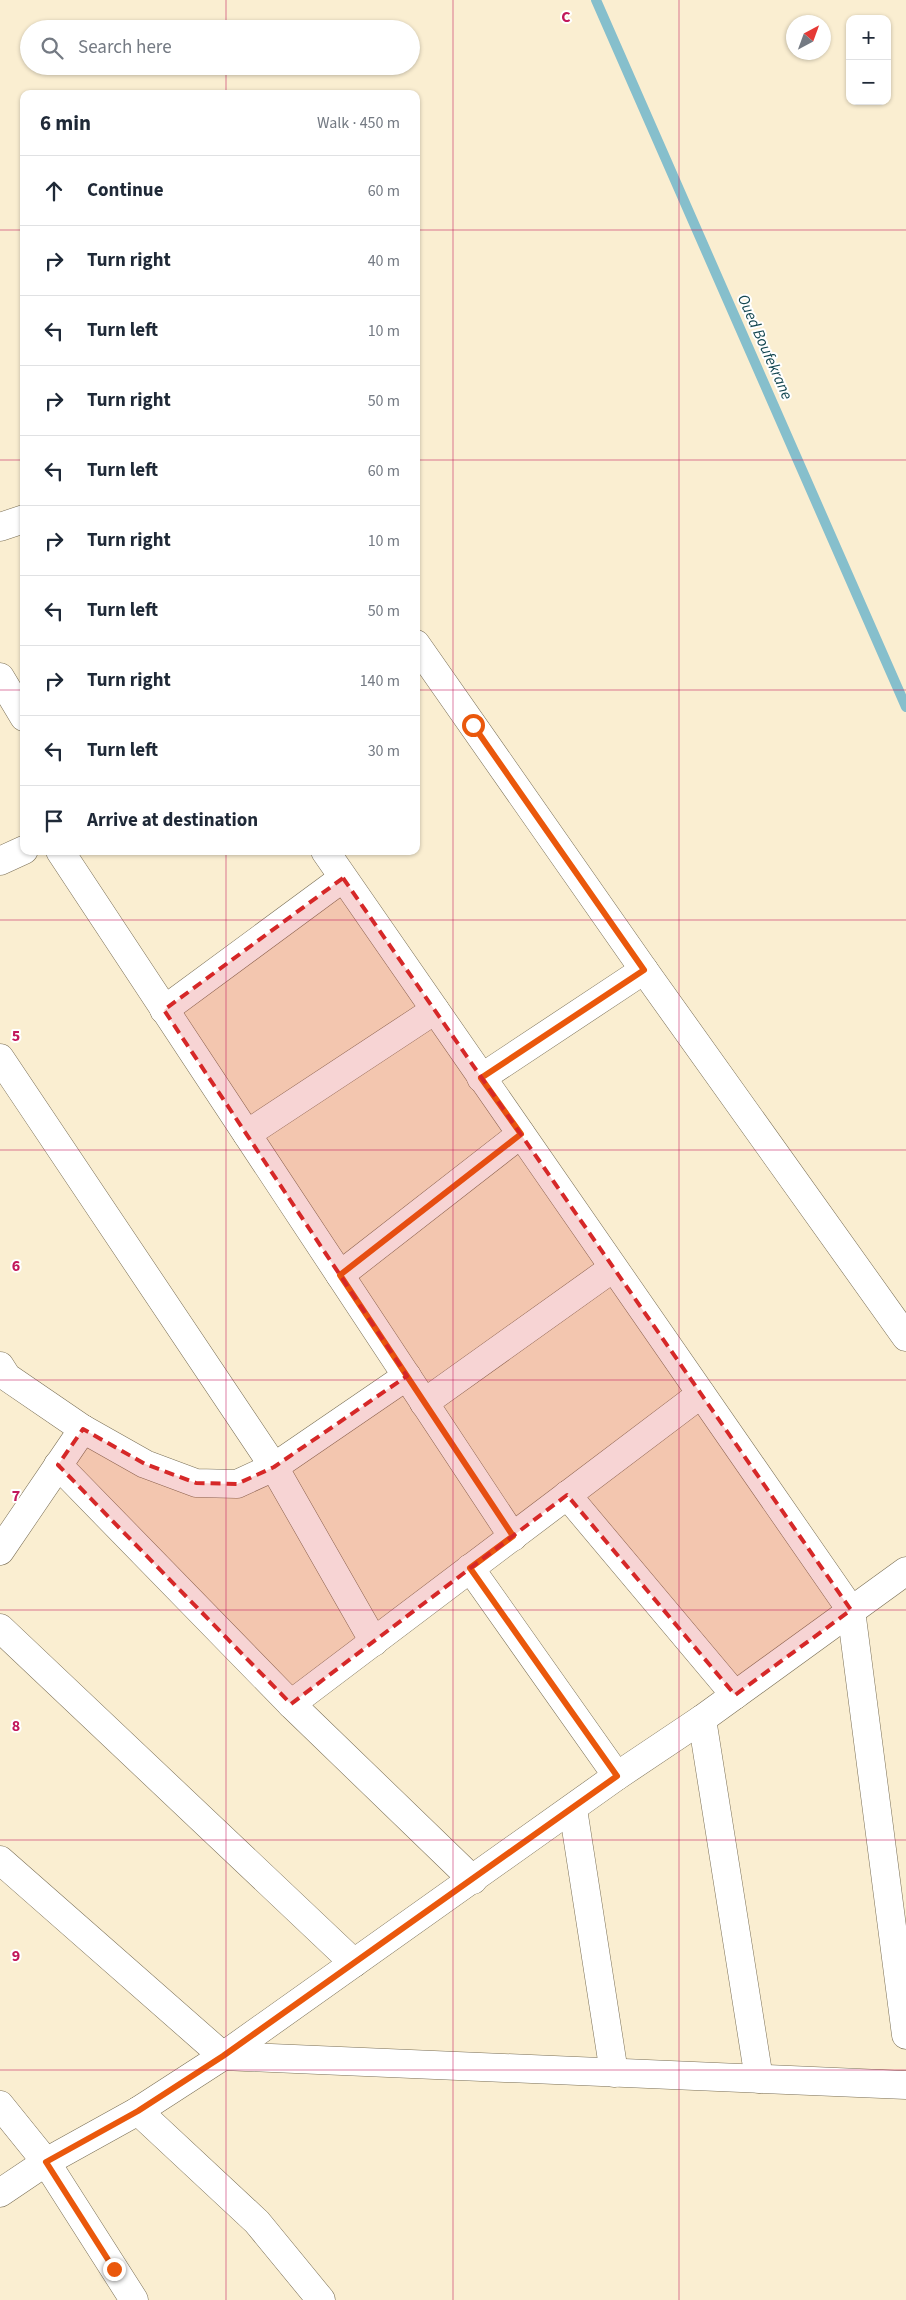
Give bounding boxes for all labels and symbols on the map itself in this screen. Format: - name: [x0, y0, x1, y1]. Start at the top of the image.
- text: C: [561, 6, 571, 28]
- north arrow: [786, 15, 831, 60]
- water label: Oued Boufekrane: [732, 291, 798, 403]
- route start: [462, 714, 485, 737]
- text: 5: [12, 1025, 20, 1047]
- text: 6: [12, 1255, 20, 1277]
- text: 7: [12, 1485, 20, 1507]
- text: 8: [12, 1715, 20, 1737]
- text: 9: [12, 1945, 20, 1967]
- route end: [103, 2258, 126, 2281]

